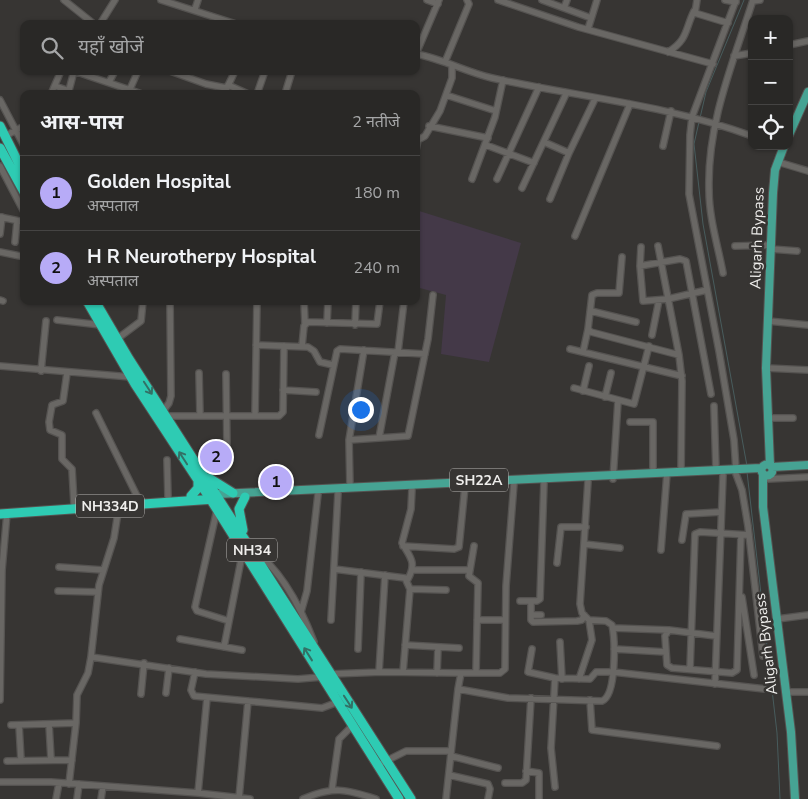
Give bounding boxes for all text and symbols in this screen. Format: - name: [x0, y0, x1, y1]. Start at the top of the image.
- map controls: [748, 15, 793, 150]
- button: +: [748, 15, 793, 60]
- search box: [20, 20, 420, 75]
- icon: search: [38, 34, 66, 62]
- text: यहाँ खोजें: [78, 34, 143, 60]
- button: −: [748, 60, 793, 105]
- button: locate: [748, 105, 793, 150]
- text: आस-पास: [40, 108, 123, 136]
- text: 2 नतीजे: [352, 111, 400, 133]
- text: Golden Hospital: [87, 169, 231, 195]
- text: 1: [51, 182, 61, 204]
- text: 180 m: [353, 182, 400, 204]
- street label: Aligarh Bypass: [745, 187, 769, 289]
- text: अस्पताल: [87, 195, 139, 217]
- text: H R Neurotherpy Hospital: [87, 244, 316, 270]
- text: 2: [51, 257, 61, 279]
- text: 240 m: [353, 257, 400, 279]
- text: अस्पताल: [87, 270, 139, 292]
- one-way arrow: [143, 380, 153, 394]
- your location: [348, 397, 374, 423]
- pin: 2: [200, 438, 232, 476]
- one-way arrow: [178, 451, 188, 465]
- pin: 1: [260, 463, 292, 501]
- road number: SH22A: [450, 468, 508, 492]
- road number: NH334D: [76, 494, 144, 518]
- road number: NH34: [227, 538, 277, 562]
- street label: Aligarh Bypass: [750, 592, 782, 696]
- one-way arrow: [303, 648, 313, 662]
- one-way arrow: [344, 694, 354, 708]

